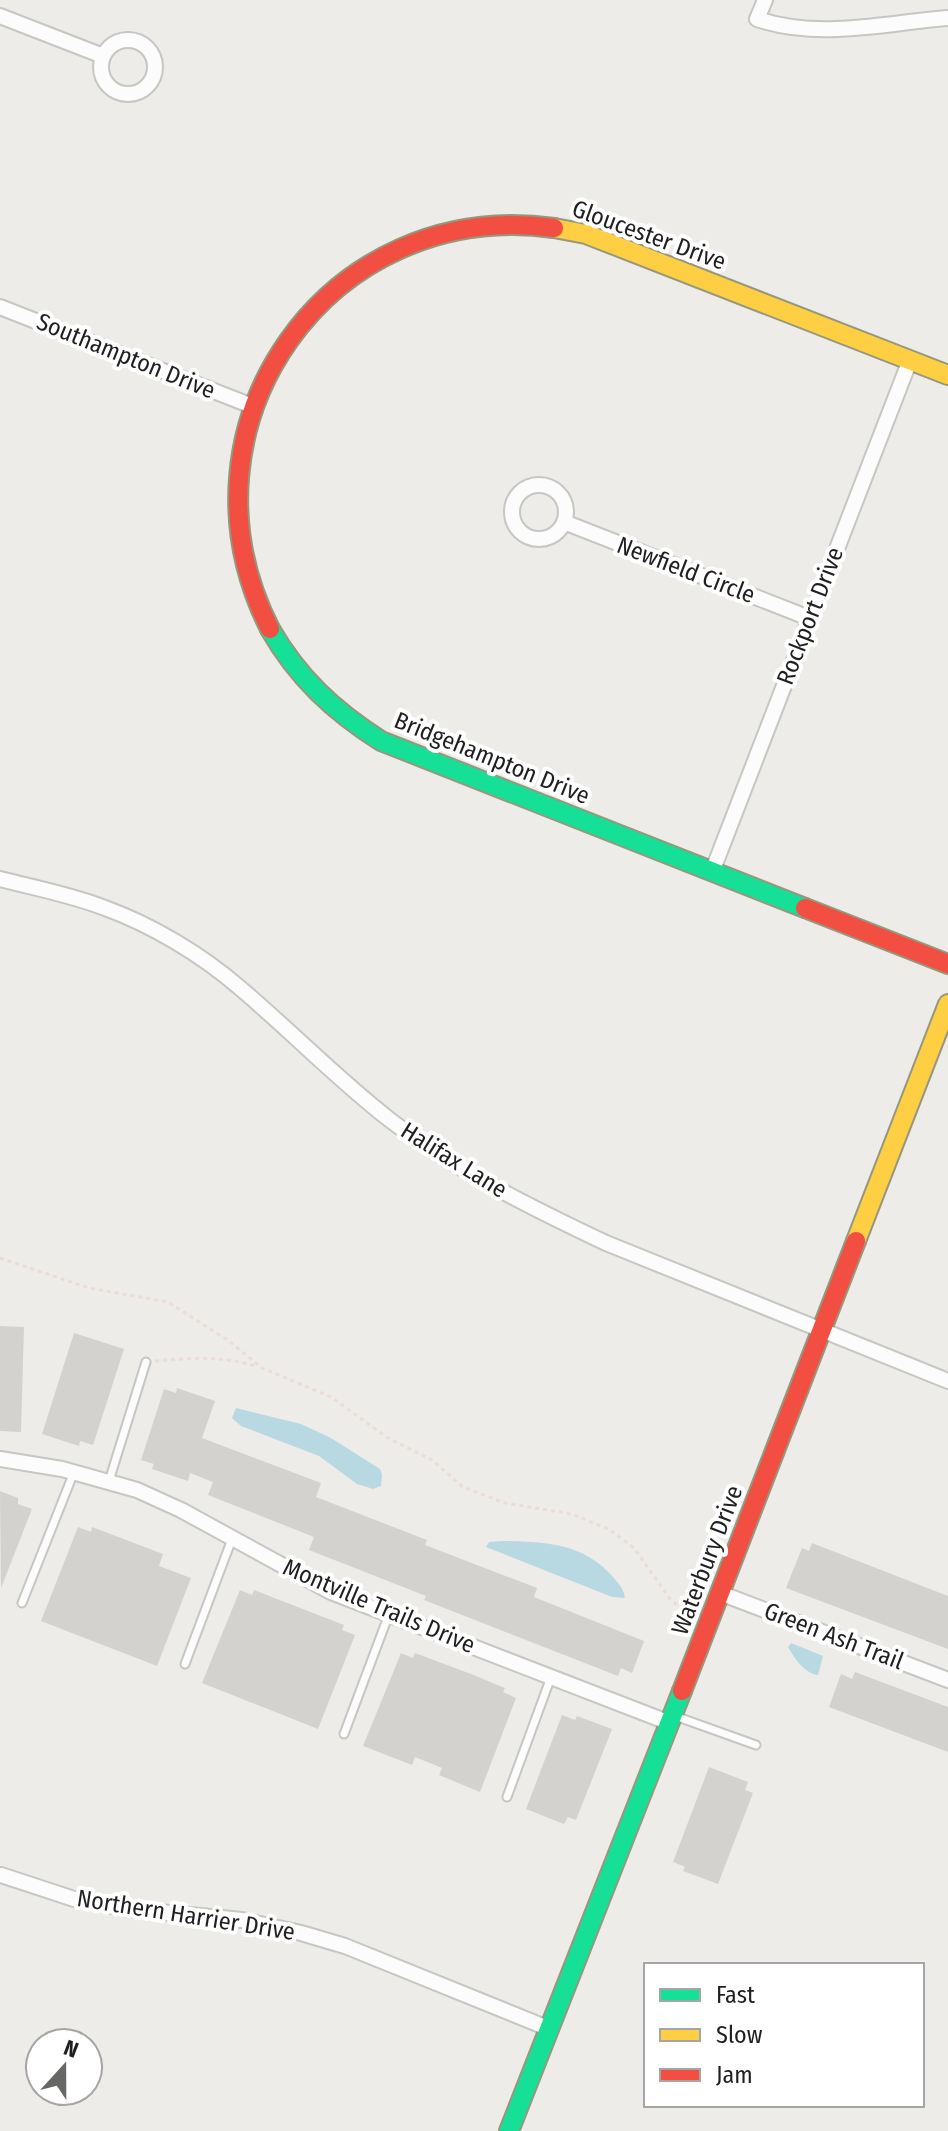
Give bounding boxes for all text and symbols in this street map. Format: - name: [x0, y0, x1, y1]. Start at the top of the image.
- street label: Gloucester Drive: [568, 194, 730, 276]
- street label: Southampton Drive: [33, 307, 219, 405]
- street label: Newfield Circle: [613, 531, 759, 609]
- street label: Rockport Drive: [771, 543, 849, 689]
- street label: Bridgehampton Drive: [390, 706, 594, 810]
- street label: Halifax Lane: [396, 1116, 512, 1204]
- street label: Waterbury Drive: [666, 1481, 748, 1639]
- street label: Montville Trails Drive: [279, 1553, 479, 1659]
- street label: Green Ash Trail: [760, 1597, 908, 1675]
- street label: Northern Harrier Drive: [75, 1884, 297, 1946]
- legend: [644, 1963, 924, 2107]
- text: Fast: [716, 1981, 755, 2009]
- text: Slow: [716, 2021, 763, 2049]
- north arrow: [24, 2027, 104, 2107]
- text: N: [60, 2034, 82, 2064]
- text: Jam: [716, 2061, 753, 2089]

